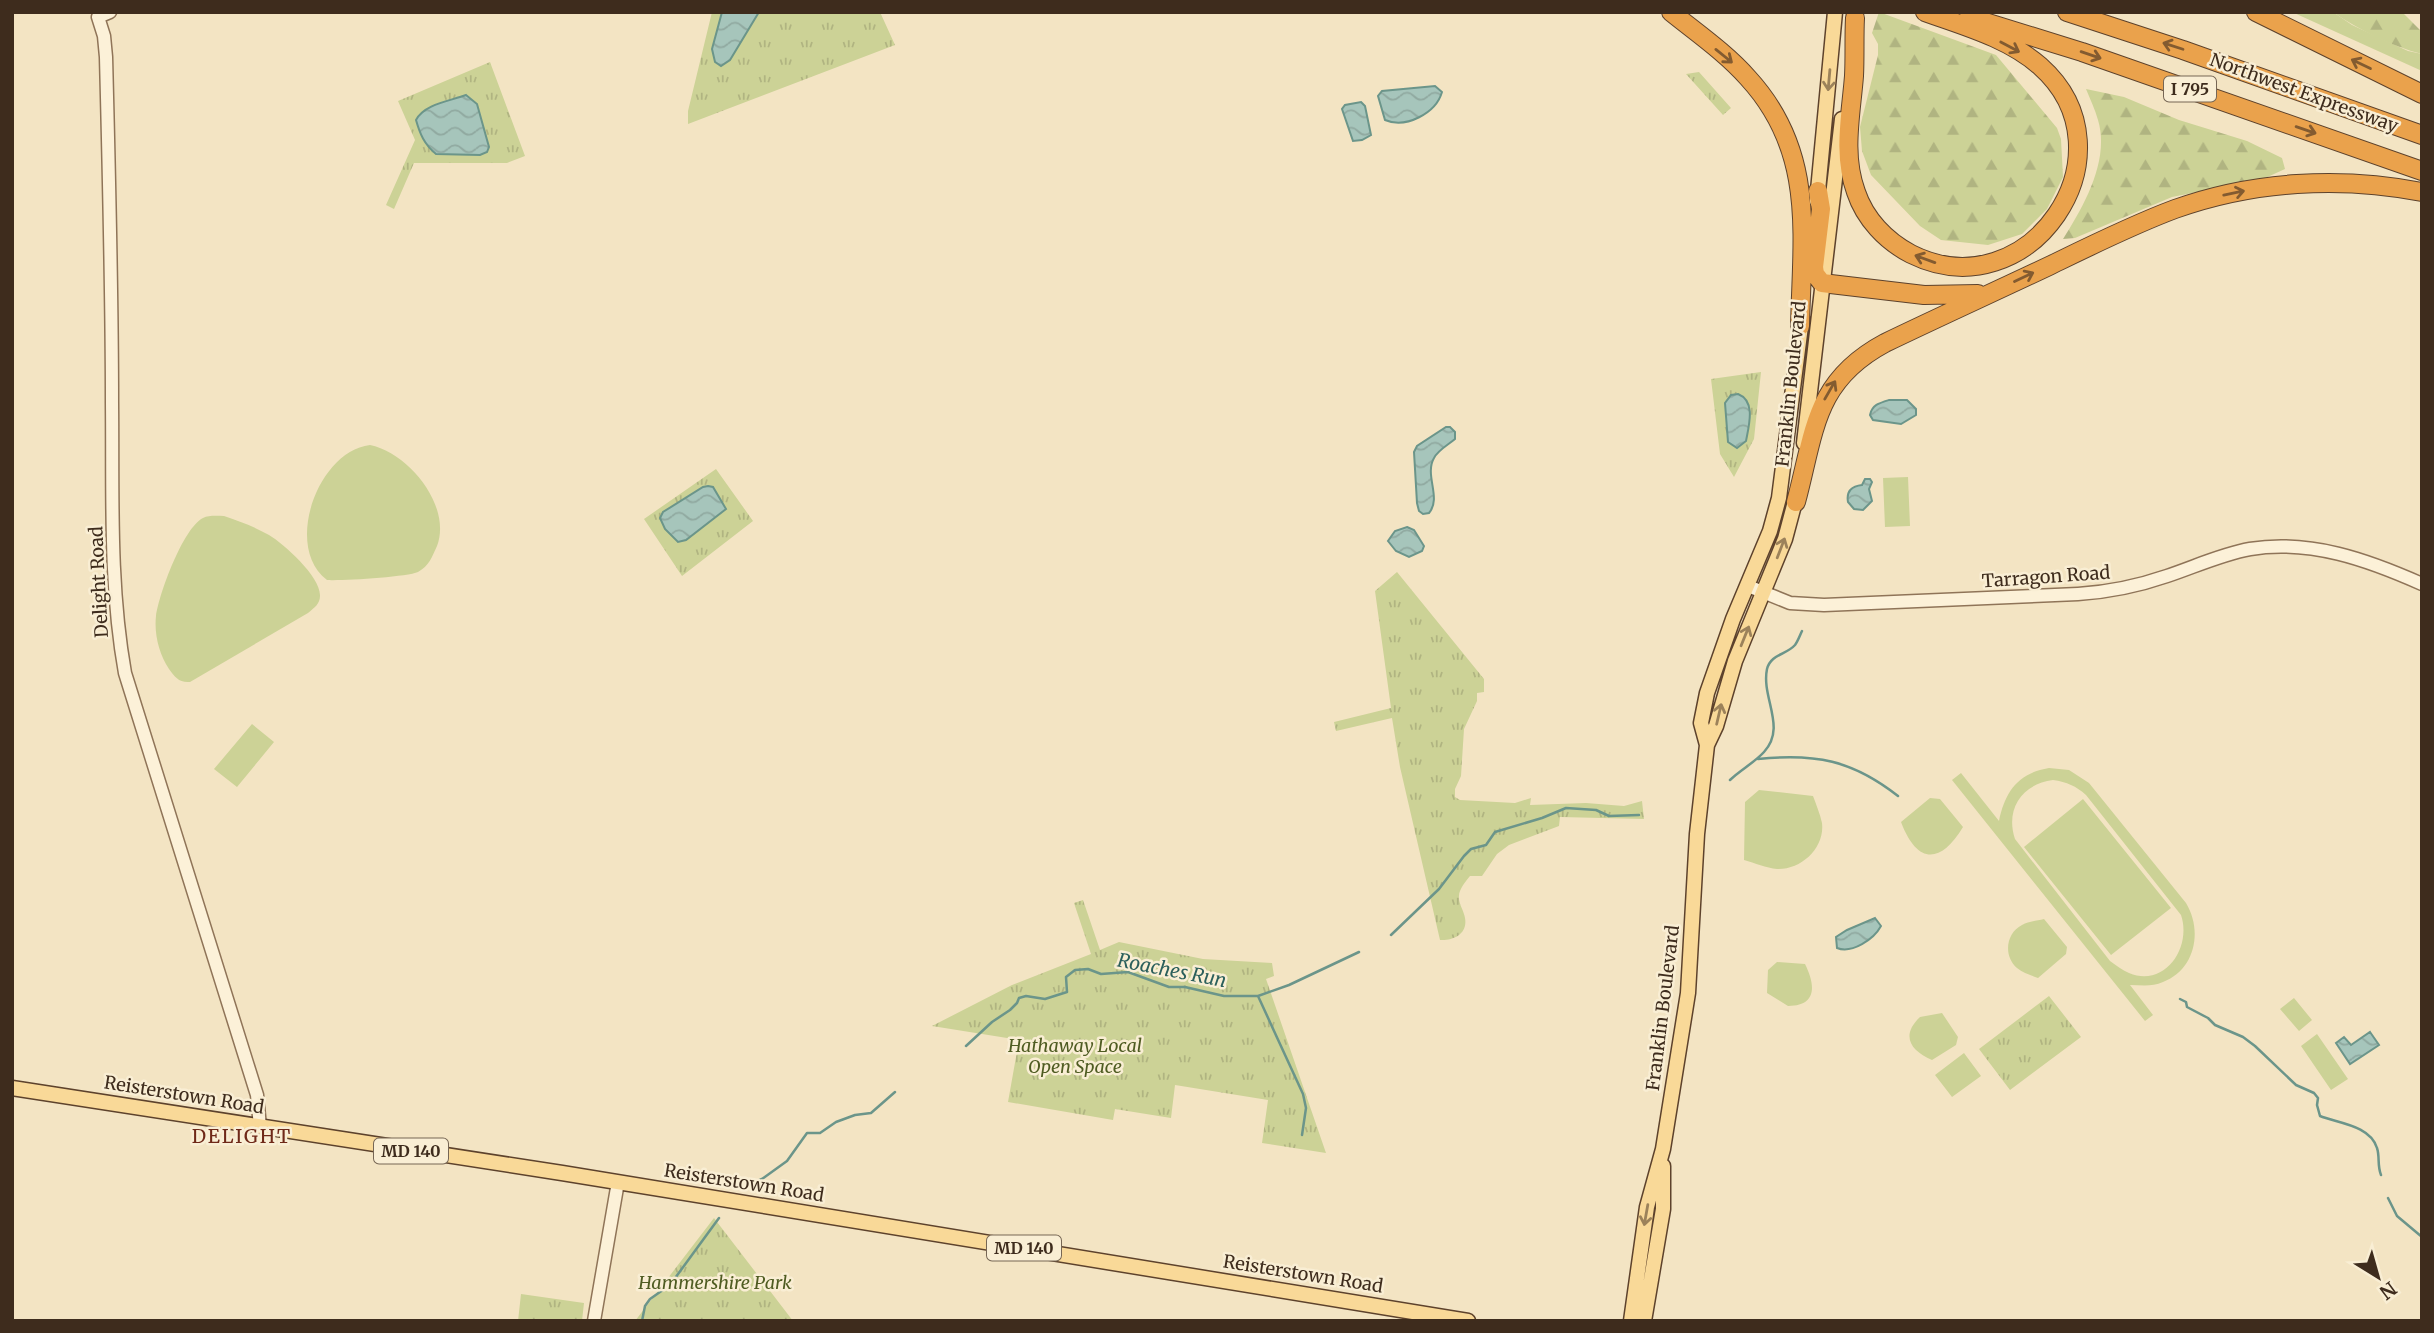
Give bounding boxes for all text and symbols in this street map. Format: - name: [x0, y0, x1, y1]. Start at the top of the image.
- one-way arrow: [2162, 39, 2184, 52]
- one-way arrow: [2000, 40, 2020, 54]
- one-way arrow: [1714, 48, 1732, 63]
- street label: Northwest Expressway: [2207, 48, 2402, 138]
- one-way arrow: [2080, 50, 2102, 62]
- one-way arrow: [2351, 57, 2372, 70]
- one-way arrow: [1822, 68, 1835, 91]
- road number: I 795: [2164, 76, 2216, 102]
- one-way arrow: [2295, 125, 2317, 137]
- one-way arrow: [2222, 185, 2245, 199]
- one-way arrow: [1915, 252, 1937, 264]
- one-way arrow: [2013, 270, 2034, 284]
- street label: Franklin Boulevard: [1770, 300, 1811, 468]
- one-way arrow: [1823, 381, 1837, 401]
- street label: Delight Road: [84, 525, 113, 638]
- one-way arrow: [1776, 537, 1789, 559]
- street label: Tarragon Road: [1981, 561, 2111, 592]
- one-way arrow: [1739, 626, 1752, 648]
- one-way arrow: [1713, 703, 1727, 726]
- street label: Franklin Boulevard: [1641, 924, 1684, 1092]
- water label: Roaches Run: [1115, 948, 1229, 992]
- park label: Hathaway Local Open Space: [1007, 1034, 1142, 1078]
- street label: Reisterstown Road: [102, 1070, 266, 1119]
- district label: DELIGHT: [192, 1124, 292, 1148]
- road number: MD 140: [374, 1138, 448, 1163]
- street label: Reisterstown Road: [662, 1158, 826, 1207]
- one-way arrow: [1639, 1203, 1652, 1226]
- road number: MD 140: [987, 1236, 1061, 1260]
- north arrow: [2343, 1242, 2413, 1312]
- street label: Reisterstown Road: [1221, 1249, 1385, 1298]
- park label: Hammershire Park: [637, 1271, 792, 1294]
- text: N: [2375, 1276, 2401, 1305]

